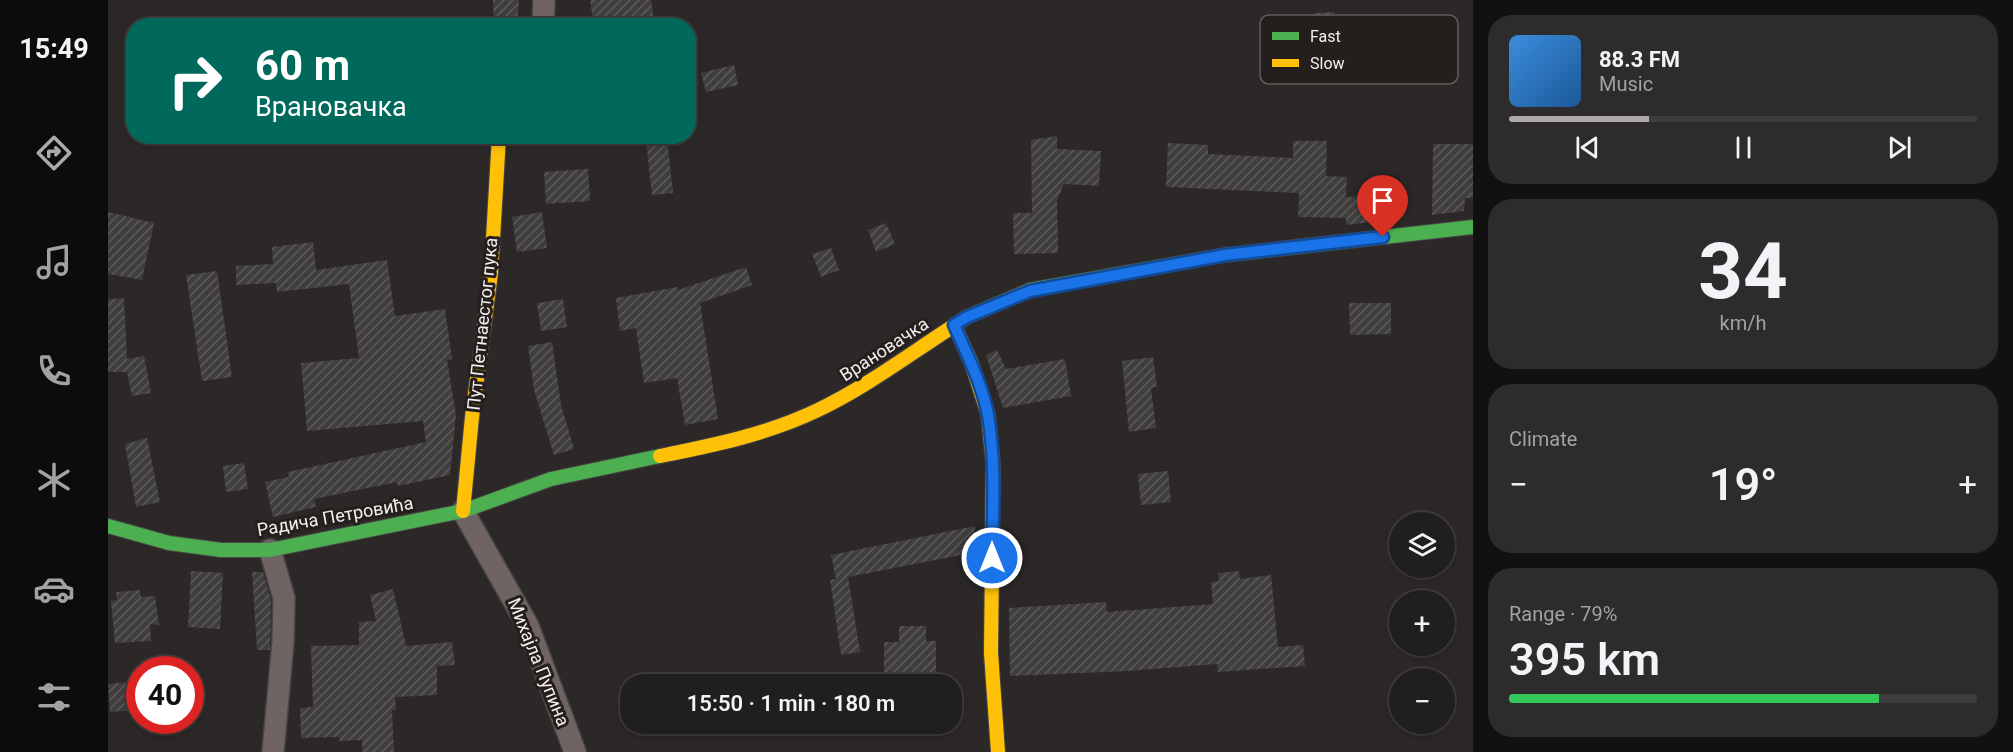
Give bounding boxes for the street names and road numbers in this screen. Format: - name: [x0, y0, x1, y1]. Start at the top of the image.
- street label: Пут Петнаестог пука: [462, 237, 502, 411]
- street label: Врановачка: [836, 313, 932, 385]
- street label: Радича Петровића: [255, 492, 415, 540]
- street label: Михајла Пупина: [504, 595, 574, 729]

